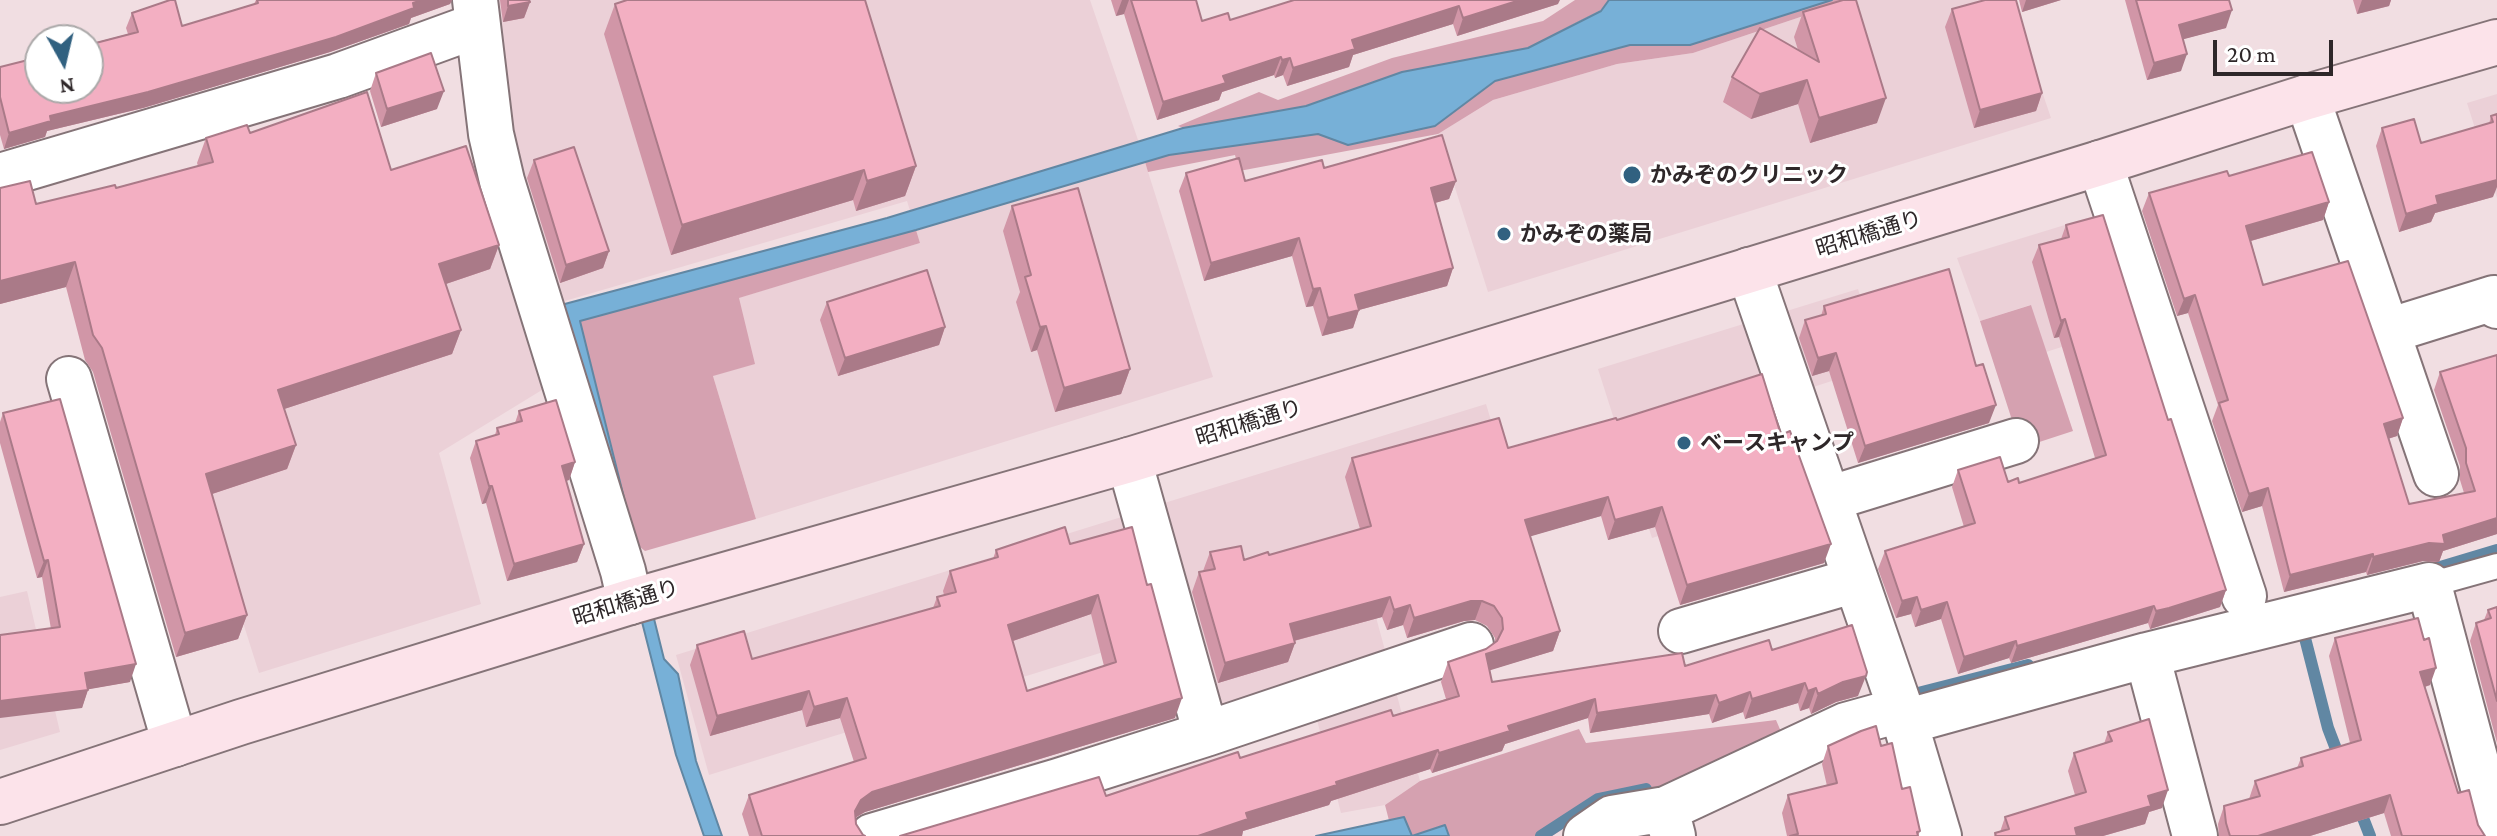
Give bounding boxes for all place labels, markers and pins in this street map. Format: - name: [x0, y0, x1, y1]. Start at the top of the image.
- place label: かみぞのクリニック: [1650, 162, 1848, 188]
- marker: かみぞのクリニック: [1621, 164, 1643, 186]
- place label: かみぞの薬局: [1520, 221, 1652, 247]
- marker: かみぞの薬局: [1495, 225, 1513, 243]
- place label: ベースキャンプ: [1700, 430, 1854, 456]
- marker: ベースキャンプ: [1675, 434, 1693, 452]

